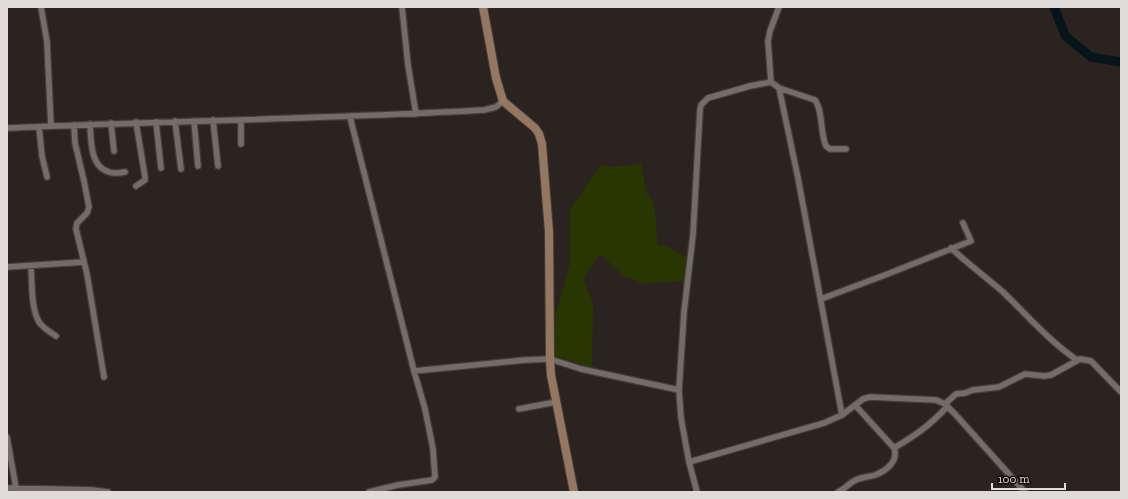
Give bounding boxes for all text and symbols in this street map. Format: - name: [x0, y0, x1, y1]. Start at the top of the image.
- scale bar: [992, 465, 1065, 491]
- text: 100 m: [998, 472, 1030, 486]

